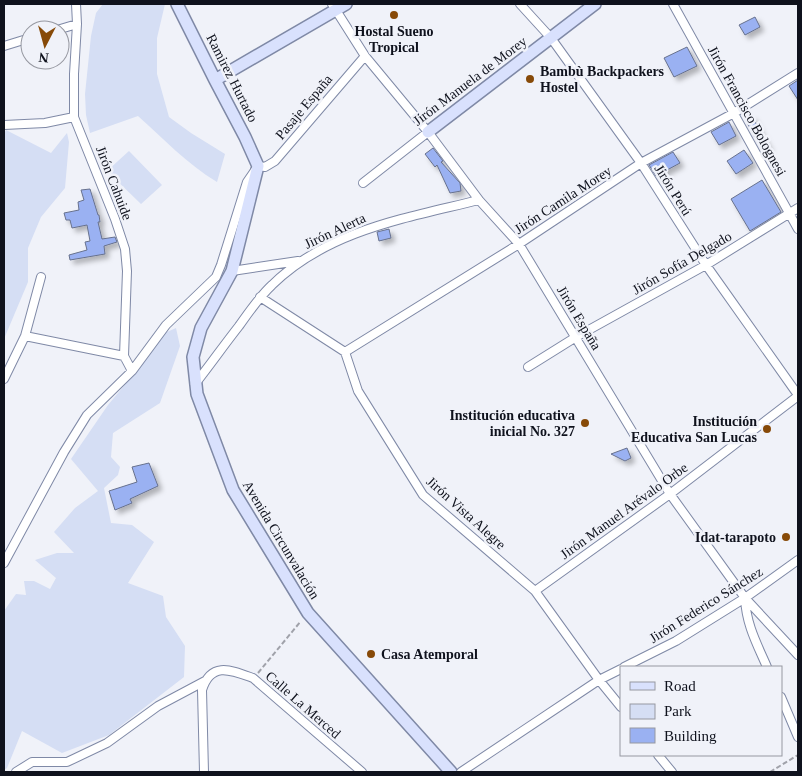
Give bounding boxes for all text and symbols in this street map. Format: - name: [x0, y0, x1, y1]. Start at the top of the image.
- marker: Hostal Sueno Tropical: [388, 9, 400, 21]
- north arrow: [20, 20, 70, 70]
- place label: Hostal Sueno Tropical: [355, 24, 433, 55]
- street label: Ramirez Hurtado: [203, 31, 261, 125]
- street label: Jirón Manuela de Morey: [410, 33, 530, 129]
- street label: Jirón Francisco Bolognesi: [705, 43, 789, 179]
- text: N: [38, 49, 50, 65]
- place label: Bambù Backpackers Hostel: [540, 64, 665, 95]
- street label: Pasaje España: [273, 71, 336, 142]
- marker: Bambù Backpackers Hostel: [524, 73, 536, 85]
- street label: Jirón Cahuide: [93, 144, 135, 222]
- street label: Jirón Perú: [651, 162, 695, 218]
- street label: Jirón Camila Morey: [512, 163, 614, 237]
- street label: Jirón Alerta: [302, 210, 369, 252]
- street label: Jirón Sofía Delgado: [630, 229, 734, 297]
- street label: Jirón España: [554, 283, 604, 353]
- place label: Institución educativa inicial No. 327: [449, 408, 575, 439]
- place label: Institución Educativa San Lucas: [631, 414, 758, 445]
- marker: Institución educativa inicial No. 327: [579, 417, 591, 429]
- marker: Institución Educativa San Lucas: [761, 423, 773, 435]
- street label: Jirón Manuel Arévalo Orbe: [557, 460, 691, 562]
- street label: Jirón Vista Alegre: [424, 474, 508, 552]
- street label: Avenida Circunvalación: [240, 478, 322, 602]
- place label: Idat-tarapoto: [695, 530, 776, 545]
- marker: Idat-tarapoto: [780, 531, 792, 543]
- street label: Jirón Federico Sánchez: [647, 564, 765, 646]
- place label: Casa Atemporal: [381, 647, 478, 662]
- marker: Casa Atemporal: [365, 648, 377, 660]
- legend: [620, 666, 782, 756]
- street label: Calle La Merced: [263, 668, 343, 742]
- text: Road: [664, 678, 696, 694]
- text: Park: [664, 703, 692, 719]
- text: Building: [664, 728, 717, 744]

